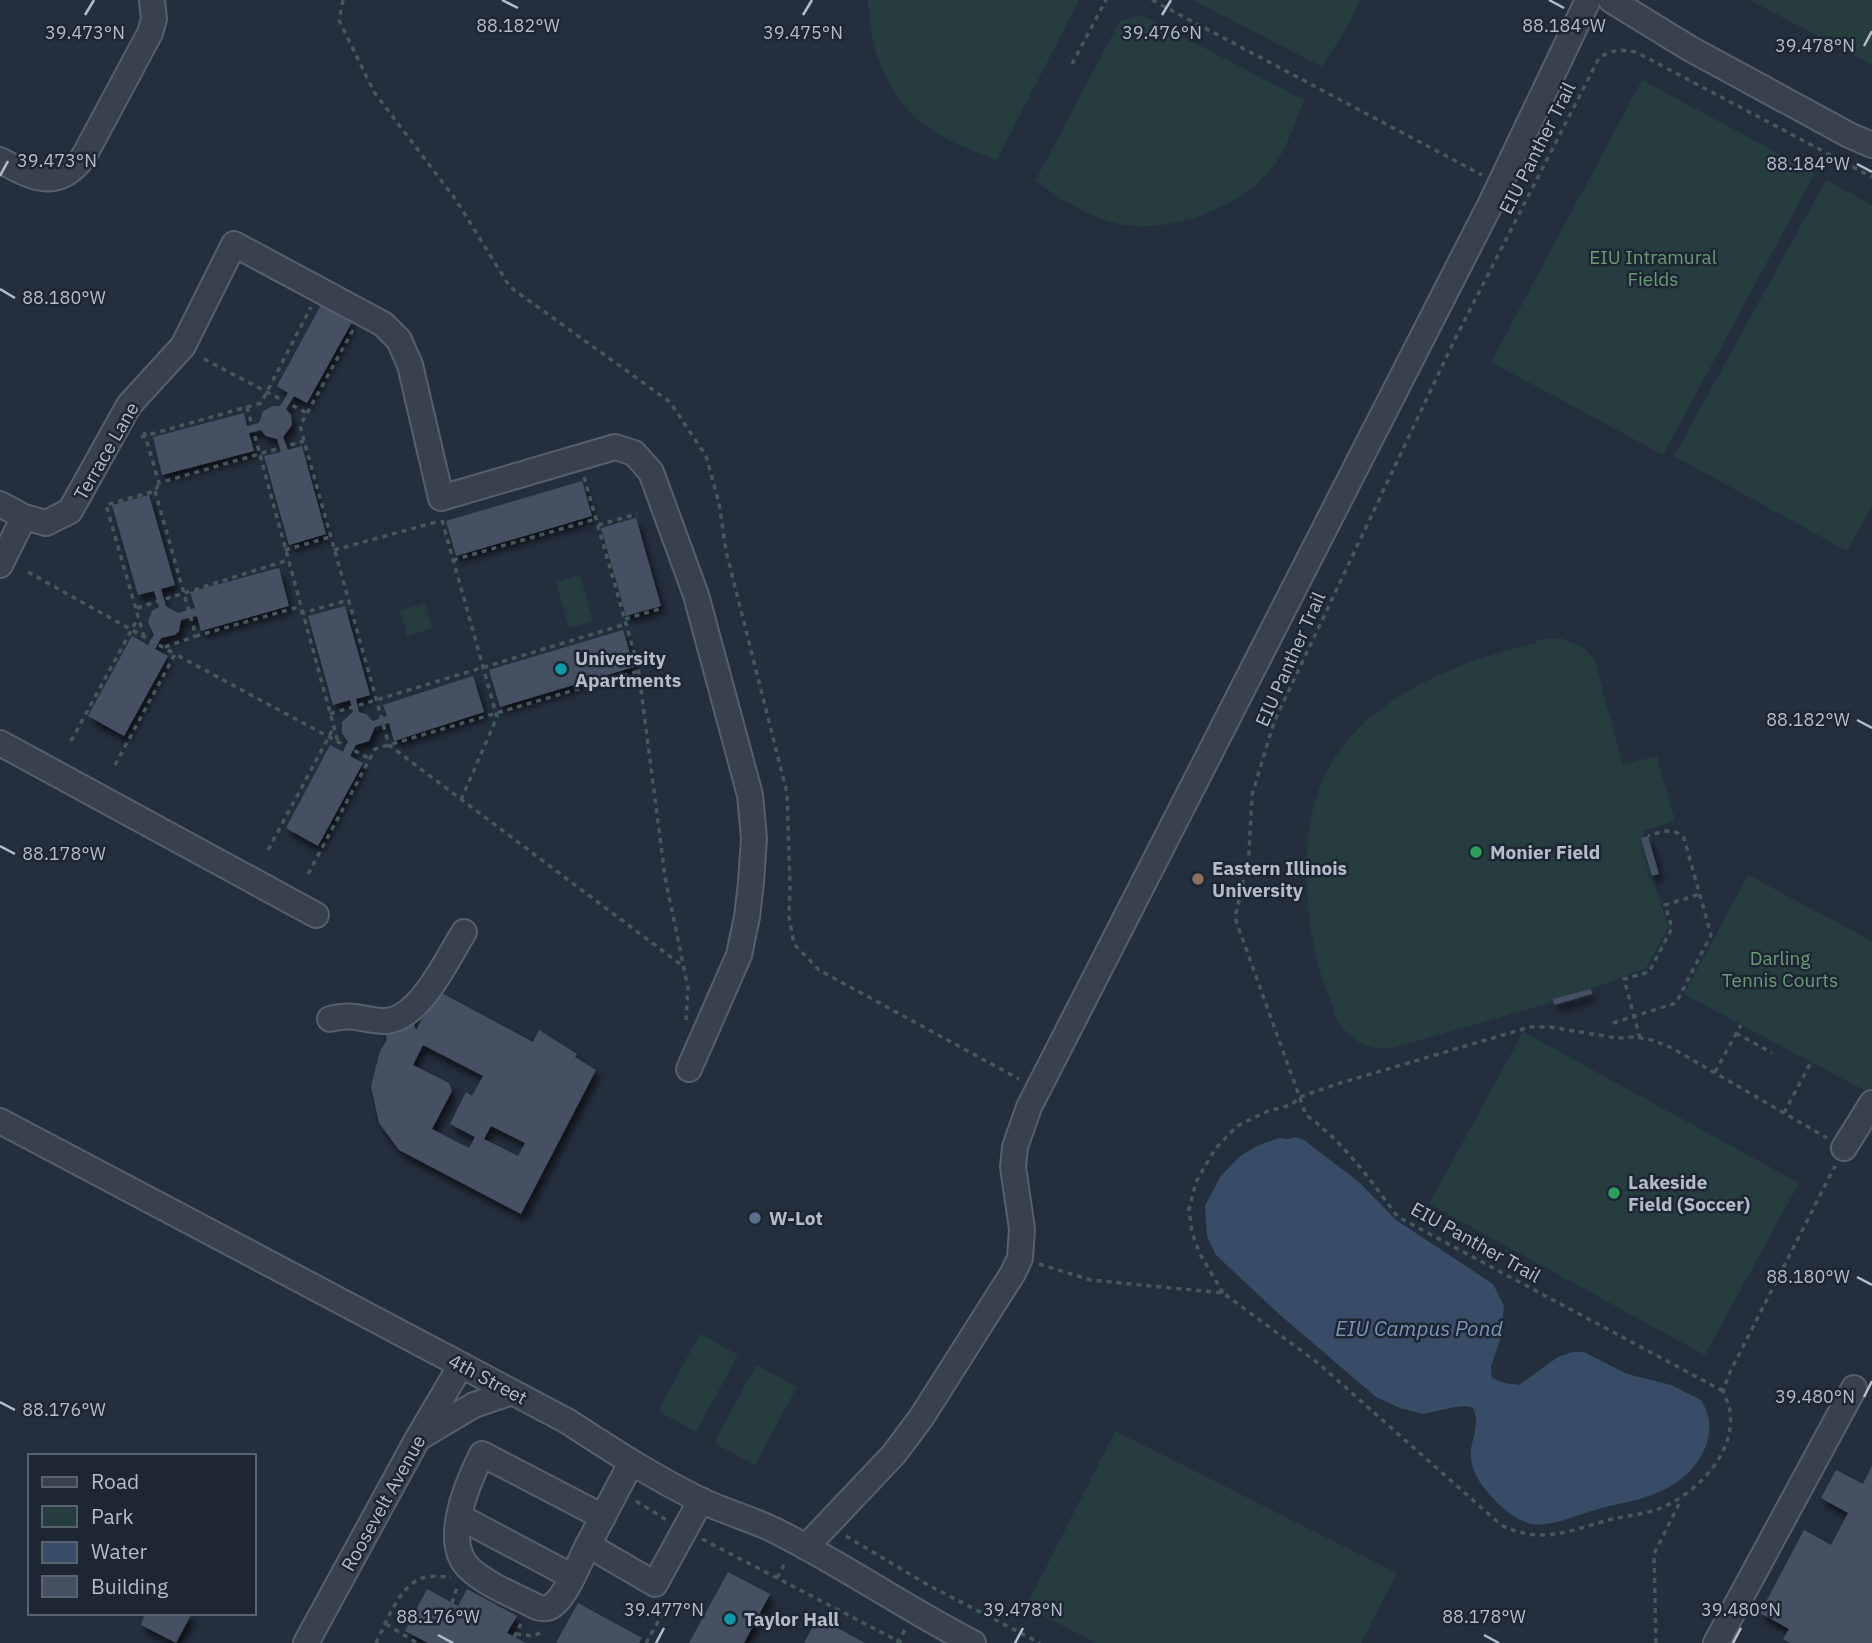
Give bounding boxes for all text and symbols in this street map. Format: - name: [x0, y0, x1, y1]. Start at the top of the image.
- text: 88.182°W: [476, 14, 560, 37]
- text: 88.184°W: [1522, 14, 1606, 37]
- text: 39.473°N: [45, 21, 125, 44]
- text: 39.475°N: [763, 21, 843, 44]
- text: 39.476°N: [1122, 21, 1202, 44]
- text: 39.478°N: [1775, 34, 1855, 57]
- street label: EIU Panther Trail: [1493, 78, 1581, 218]
- text: 39.473°N: [17, 149, 97, 172]
- text: 88.184°W: [1766, 152, 1850, 175]
- park label: EIU Intramural Fields: [1589, 245, 1717, 291]
- text: 88.180°W: [22, 286, 106, 309]
- street label: Terrace Lane: [68, 398, 144, 504]
- street label: EIU Panther Trail: [1250, 588, 1330, 730]
- place label: University Apartments: [575, 646, 681, 692]
- marker: University Apartments: [553, 661, 569, 677]
- text: 88.182°W: [1766, 708, 1850, 731]
- place label: Monier Field: [1490, 840, 1600, 864]
- text: 88.178°W: [22, 842, 106, 865]
- marker: Monier Field: [1468, 844, 1484, 860]
- place label: Eastern Illinois University: [1212, 856, 1347, 902]
- marker: Eastern Illinois University: [1190, 871, 1206, 887]
- park label: Darling Tennis Courts: [1722, 946, 1838, 992]
- place label: Lakeside Field (Soccer): [1628, 1170, 1750, 1216]
- marker: Lakeside Field (Soccer): [1606, 1185, 1622, 1201]
- street label: EIU Panther Trail: [1407, 1196, 1545, 1288]
- place label: W-Lot: [769, 1206, 823, 1230]
- marker: W-Lot: [747, 1210, 763, 1226]
- text: 88.180°W: [1766, 1265, 1850, 1288]
- water label: EIU Campus Pond: [1335, 1314, 1504, 1342]
- street label: 4th Street: [445, 1348, 531, 1410]
- text: 39.480°N: [1775, 1385, 1855, 1408]
- text: 88.176°W: [22, 1398, 106, 1421]
- street label: Roosevelt Avenue: [336, 1431, 430, 1575]
- legend: [28, 1454, 256, 1615]
- text: Road: [91, 1467, 139, 1495]
- text: Park: [91, 1502, 134, 1530]
- text: Water: [91, 1537, 148, 1565]
- text: Building: [91, 1572, 168, 1600]
- text: 39.477°N: [624, 1598, 704, 1621]
- text: 39.478°N: [983, 1598, 1063, 1621]
- text: 39.480°N: [1701, 1598, 1781, 1621]
- text: 88.176°W: [396, 1605, 480, 1628]
- text: 88.178°W: [1442, 1605, 1526, 1628]
- place label: Taylor Hall: [744, 1607, 839, 1631]
- marker: Taylor Hall: [722, 1611, 738, 1627]

